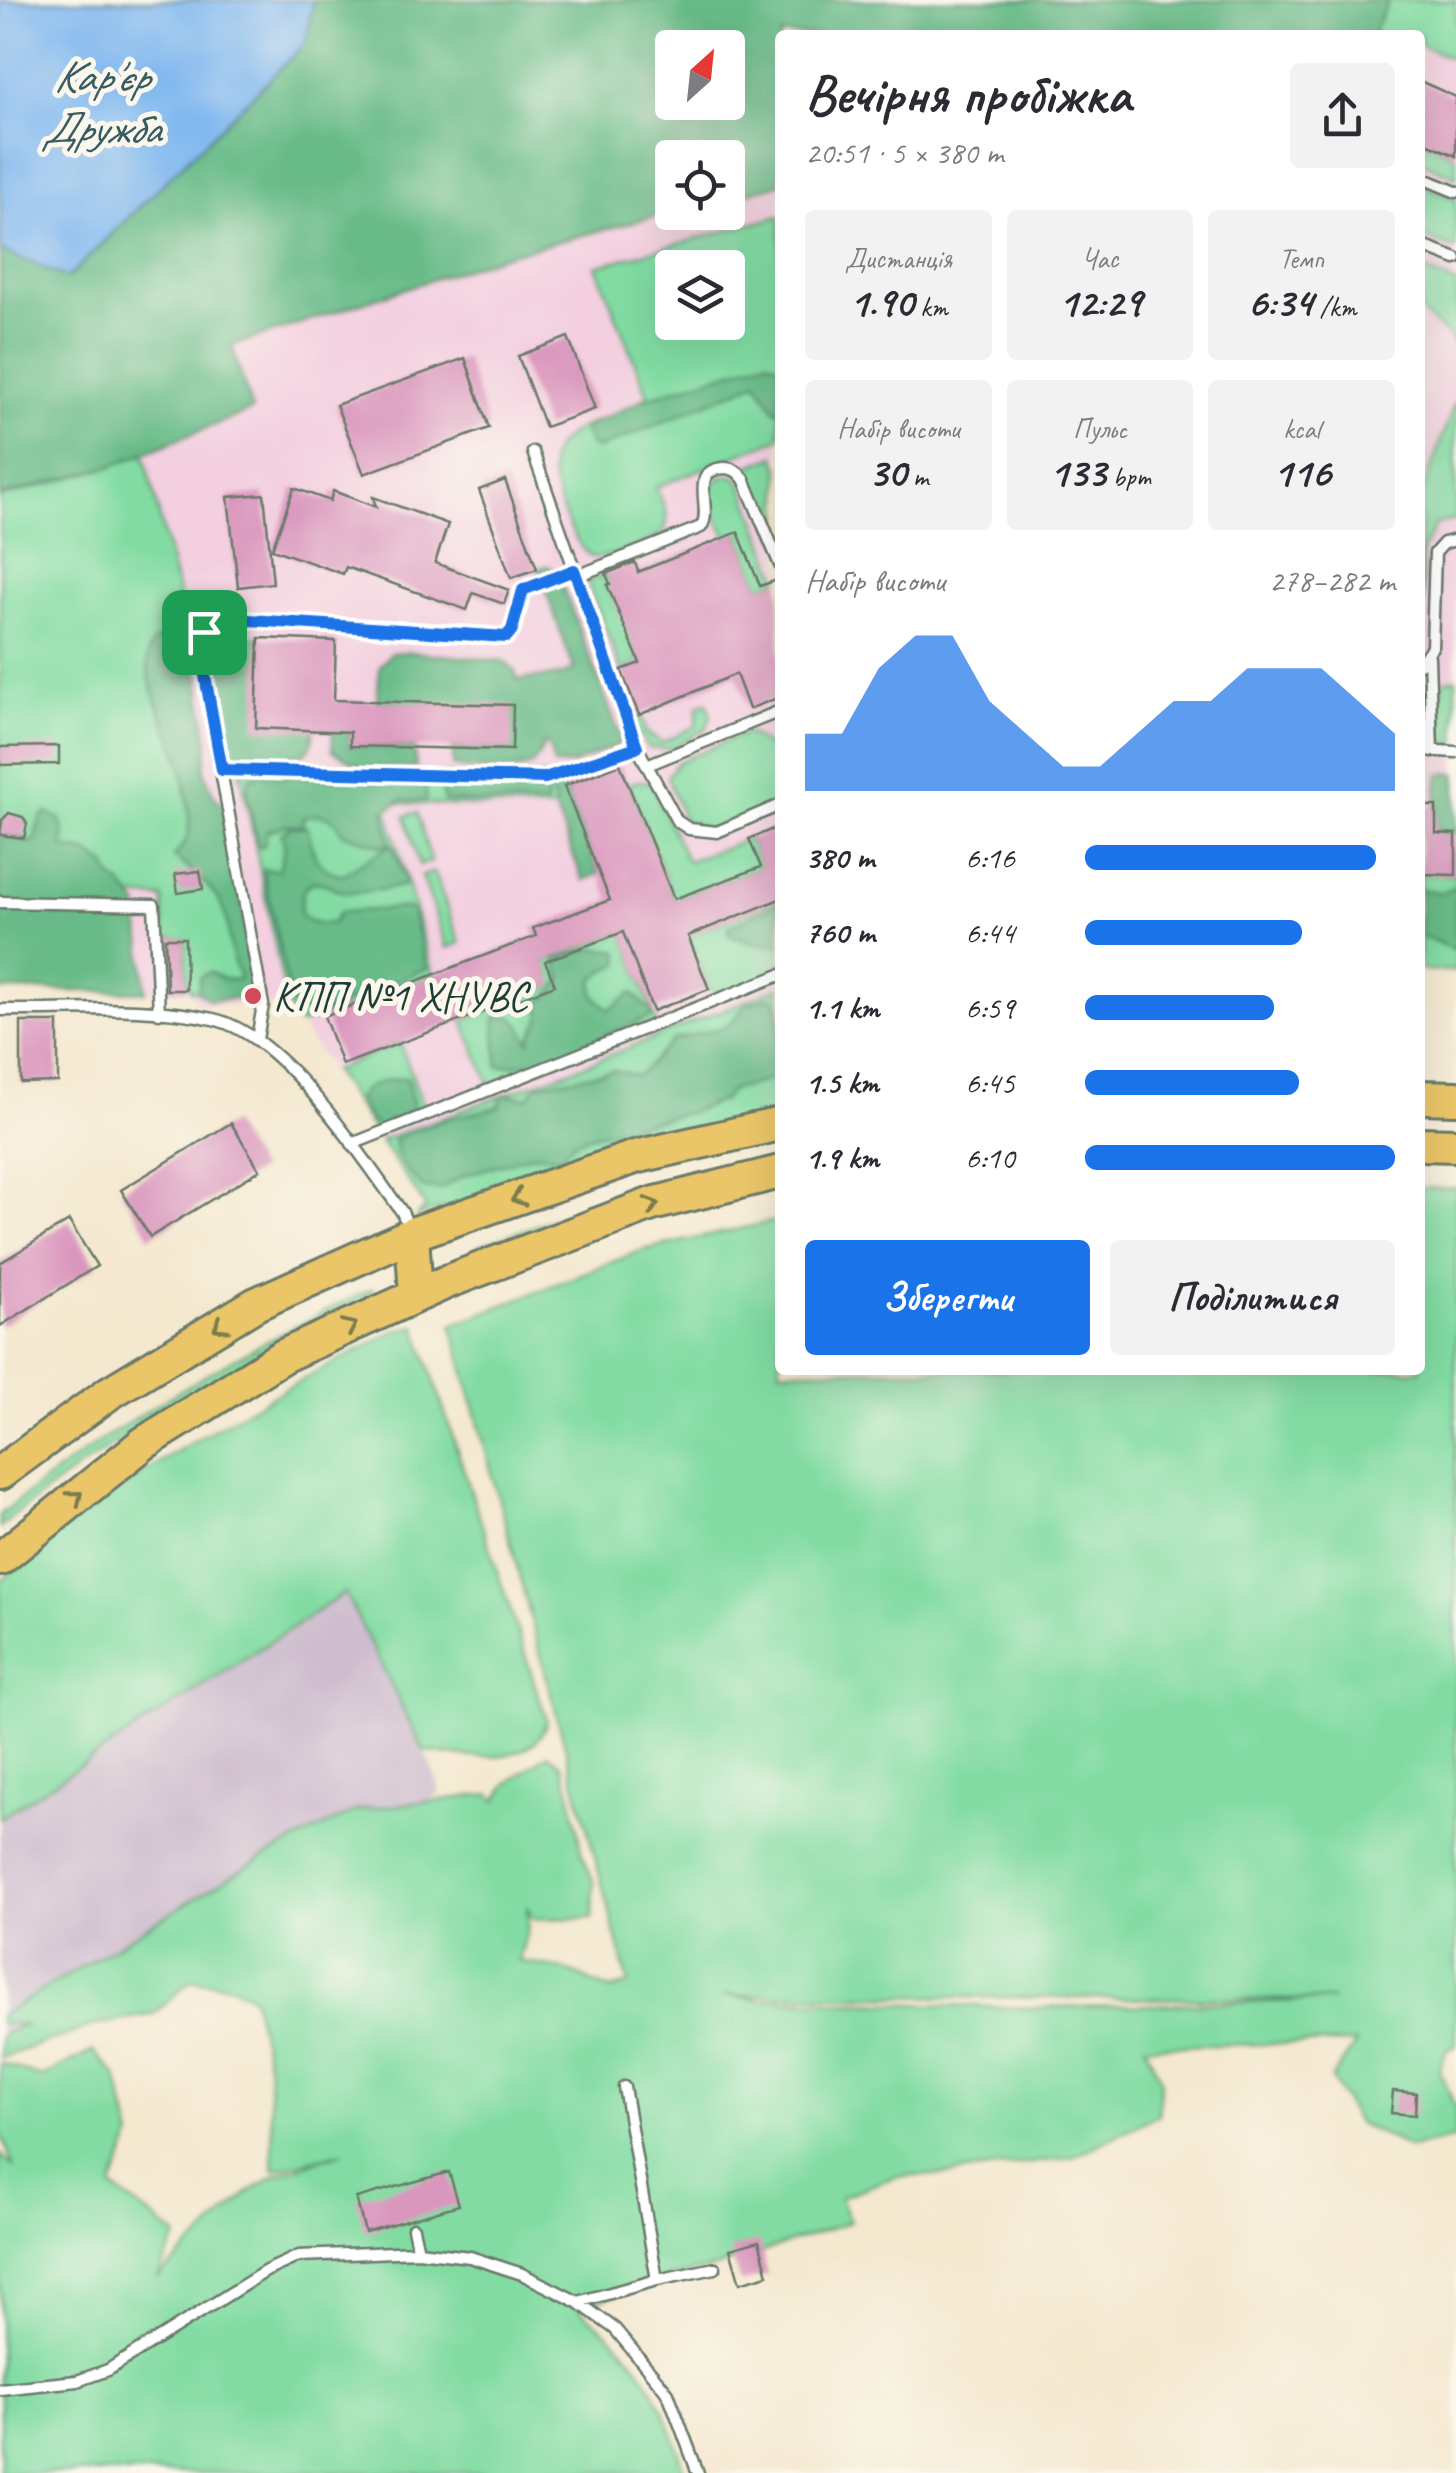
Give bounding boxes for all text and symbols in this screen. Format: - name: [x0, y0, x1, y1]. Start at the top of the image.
- north arrow: [655, 30, 745, 120]
- map controls: [655, 30, 745, 340]
- water label: Кар'єр Дружба: [41, 48, 164, 157]
- text: Вечірня пробіжка: [805, 59, 1130, 129]
- button: share: [1290, 63, 1395, 168]
- text: 20:51 · 5 × 380 m: [805, 132, 1003, 173]
- button: locate: [655, 140, 745, 230]
- text: Дистанція: [845, 241, 952, 276]
- text: Час: [1082, 241, 1118, 276]
- text: Темп: [1279, 241, 1324, 276]
- button: layers: [655, 250, 745, 340]
- text: 1.90: [849, 276, 914, 329]
- text: 12:29: [1058, 276, 1142, 329]
- text: 6:34: [1247, 276, 1313, 329]
- text: km: [914, 289, 948, 324]
- text: /km: [1313, 289, 1356, 324]
- text: Набір висоти: [837, 411, 959, 446]
- text: Пульс: [1073, 411, 1127, 446]
- text: kcal: [1283, 411, 1320, 446]
- text: 30: [868, 446, 906, 499]
- text: 133: [1049, 446, 1106, 499]
- text: 116: [1273, 446, 1330, 499]
- text: m: [906, 459, 928, 494]
- text: bpm: [1106, 459, 1151, 494]
- text: Набір висоти: [805, 560, 945, 601]
- text: 278–282 m: [1269, 560, 1395, 601]
- pin: [162, 590, 247, 675]
- icon: arrive: [177, 605, 232, 660]
- text: 380 m: [805, 837, 874, 878]
- text: 6:16: [965, 837, 1015, 878]
- text: 760 m: [805, 912, 875, 953]
- text: 6:44: [965, 912, 1015, 953]
- place label: КПП №1 ХНУВС: [273, 970, 532, 1023]
- marker: КПП №1 ХНУВС: [242, 985, 264, 1007]
- text: 1.1 km: [805, 987, 879, 1028]
- text: 6:59: [965, 987, 1015, 1028]
- text: 1.5 km: [805, 1062, 879, 1103]
- text: 6:45: [965, 1062, 1015, 1103]
- text: 1.9 km: [805, 1137, 879, 1178]
- text: 6:10: [965, 1137, 1015, 1178]
- one-way arrow: [510, 1186, 527, 1206]
- one-way arrow: [643, 1196, 660, 1217]
- button: Зберегти: [805, 1240, 1090, 1355]
- button: Поділитися: [1110, 1240, 1395, 1355]
- one-way arrow: [213, 1314, 231, 1333]
- one-way arrow: [340, 1318, 358, 1338]
- one-way arrow: [64, 1491, 82, 1509]

